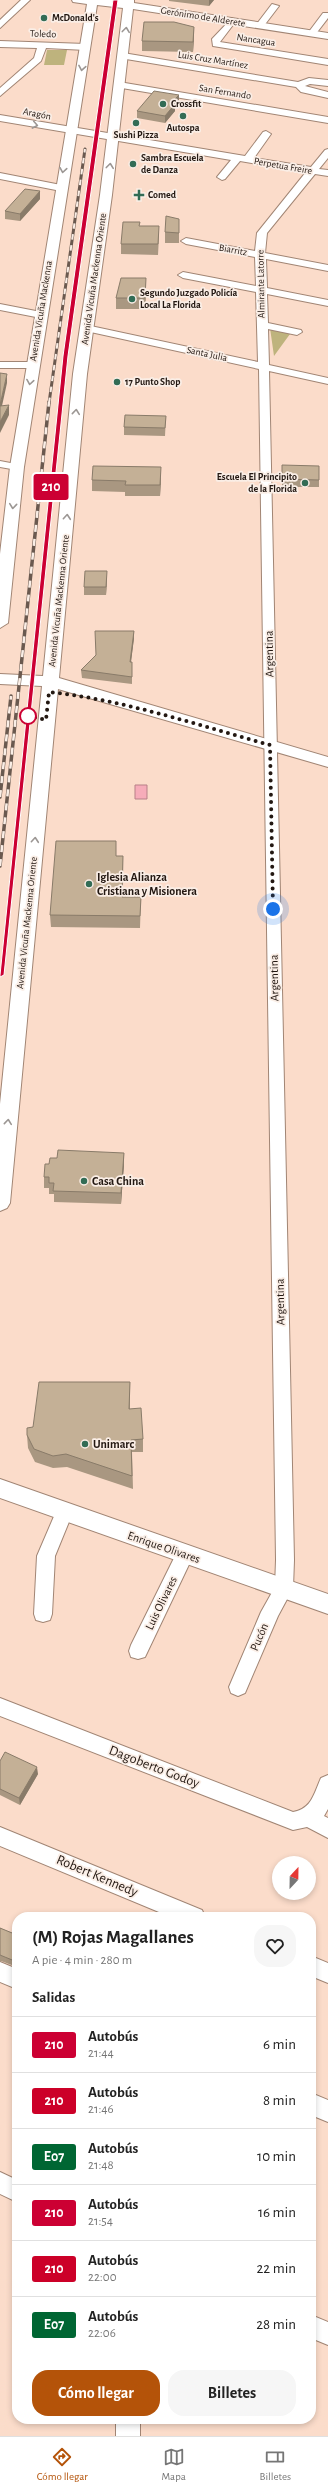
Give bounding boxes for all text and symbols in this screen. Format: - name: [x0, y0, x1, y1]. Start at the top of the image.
- street label: Gerónimo de Alderete: [160, 5, 246, 29]
- marker: McDonald's: [39, 13, 49, 23]
- place label: McDonald's: [52, 13, 99, 23]
- one-way arrow: [121, 27, 130, 33]
- street label: Toledo: [30, 29, 56, 39]
- street label: Nancagua: [236, 32, 277, 48]
- street label: Luis Cruz Martínez: [177, 49, 249, 71]
- one-way arrow: [79, 65, 87, 71]
- street label: San Fernando: [198, 83, 252, 101]
- marker: Crossfit: [158, 99, 168, 109]
- place label: Crossfit: [171, 99, 202, 109]
- street label: Aragón: [22, 106, 52, 122]
- marker: Autospa: [178, 111, 188, 121]
- marker: Sushi Pizza: [131, 118, 141, 128]
- one-way arrow: [32, 121, 38, 129]
- place label: Autospa: [166, 123, 200, 133]
- place label: Sushi Pizza: [114, 130, 159, 140]
- place label: Sambra Escuela de Danza: [141, 153, 204, 175]
- street label: Perpetua Freire: [253, 156, 313, 176]
- marker: Sambra Escuela de Danza: [128, 159, 138, 169]
- one-way arrow: [105, 163, 114, 169]
- one-way arrow: [60, 167, 68, 173]
- marker: Comed: [133, 189, 145, 201]
- place label: Comed: [148, 190, 177, 200]
- street label: Avenida Vicuña Mackenna Oriente: [80, 212, 108, 345]
- street label: Biarritz: [218, 243, 248, 257]
- street label: Almirante Latorre: [255, 249, 267, 318]
- street label: Avenida Vicuña Mackenna: [28, 260, 54, 362]
- place label: Segundo Juzgado Policía Local La Florida: [140, 288, 238, 310]
- marker: Segundo Juzgado Policía Local La Florida: [127, 294, 137, 304]
- street label: Santa Julia: [186, 345, 229, 363]
- marker: 17 Punto Shop: [112, 377, 122, 387]
- place label: 17 Punto Shop: [125, 377, 180, 387]
- one-way arrow: [26, 378, 35, 385]
- one-way arrow: [72, 409, 81, 415]
- place label: Escuela El Principito de la Florida: [217, 472, 297, 494]
- line badge: 210: [28, 474, 74, 500]
- marker: Escuela El Principito de la Florida: [300, 478, 310, 488]
- text: 210: [42, 480, 60, 494]
- one-way arrow: [8, 503, 17, 509]
- one-way arrow: [62, 514, 71, 520]
- street label: Avenida Vicuña Mackenna Oriente: [47, 534, 71, 668]
- street label: Argentina: [263, 630, 275, 677]
- unlabelled marker: [19, 707, 37, 725]
- one-way arrow: [30, 837, 39, 843]
- street label: Avenida Vicuña Mackenna Oriente: [15, 856, 39, 990]
- place label: Iglesia Alianza Cristiana y Misionera: [97, 871, 197, 898]
- marker: Iglesia Alianza Cristiana y Misionera: [84, 879, 94, 889]
- your location: [263, 899, 283, 919]
- street label: Argentina: [268, 954, 280, 1001]
- one-way arrow: [3, 1119, 12, 1125]
- place label: Casa China: [92, 1175, 144, 1187]
- marker: Casa China: [79, 1176, 89, 1186]
- street label: Argentina: [274, 1278, 286, 1325]
- place label: Unimarc: [93, 1438, 135, 1450]
- marker: Unimarc: [80, 1439, 90, 1449]
- street label: Enrique Olivares: [126, 1529, 202, 1565]
- street label: Luis Olivares: [143, 1574, 179, 1632]
- street label: Pucón: [248, 1621, 270, 1653]
- street label: Dagoberto Godoy: [107, 1743, 201, 1791]
- street label: Robert Kennedy: [54, 1853, 140, 1899]
- north arrow: [272, 1856, 316, 1900]
- map controls: [272, 1856, 316, 1900]
- button: heart: [254, 1925, 296, 1967]
- text: (M) Rojas Magallanes: [32, 1928, 194, 1947]
- text: A pie · 4 min · 280 m: [32, 1954, 132, 1967]
- text: Salidas: [32, 1990, 75, 2005]
- text: Autobús: [88, 2029, 138, 2044]
- text: 6 min: [263, 2037, 296, 2052]
- text: 210: [45, 2038, 63, 2052]
- text: 21:44: [88, 2047, 114, 2060]
- text: Autobús: [88, 2085, 138, 2100]
- text: 8 min: [263, 2093, 296, 2108]
- text: 210: [45, 2094, 63, 2108]
- text: 21:46: [88, 2103, 114, 2116]
- text: Autobús: [88, 2141, 138, 2156]
- text: 10 min: [257, 2149, 296, 2164]
- text: E07: [44, 2150, 64, 2164]
- text: 21:48: [88, 2159, 114, 2172]
- text: Autobús: [88, 2197, 138, 2212]
- text: 16 min: [258, 2205, 296, 2220]
- text: 210: [45, 2206, 63, 2220]
- text: 21:54: [88, 2215, 113, 2228]
- text: Autobús: [88, 2253, 138, 2268]
- text: 22 min: [257, 2261, 296, 2276]
- text: 210: [45, 2262, 63, 2276]
- text: 22:00: [88, 2271, 117, 2284]
- text: Autobús: [88, 2309, 138, 2324]
- text: 28 min: [256, 2317, 296, 2332]
- text: E07: [44, 2318, 64, 2332]
- text: 22:06: [88, 2327, 116, 2340]
- button: Cómo llegar: [32, 2370, 160, 2416]
- button: Billetes: [168, 2370, 296, 2416]
- tab: Cómo llegar: [37, 2446, 88, 2483]
- tab: Mapa: [162, 2446, 186, 2483]
- tab: Billetes: [260, 2446, 291, 2483]

